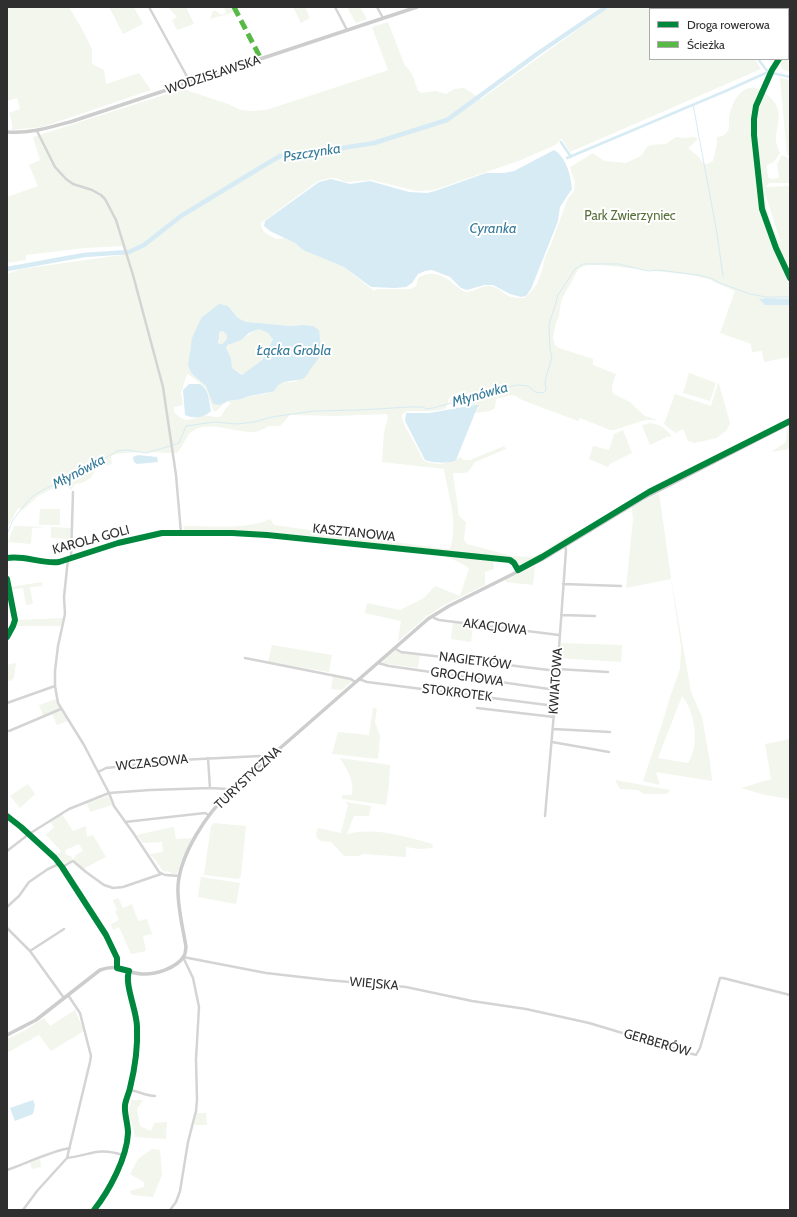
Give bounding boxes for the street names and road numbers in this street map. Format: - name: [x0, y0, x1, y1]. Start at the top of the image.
- street label: WODZISŁAWSKA: [164, 52, 262, 98]
- street label: KASZTANOWA: [312, 521, 396, 545]
- street label: KAROLA GOLI: [51, 522, 131, 558]
- street label: AKACJOWA: [462, 615, 528, 639]
- street label: KWIATOWA: [546, 647, 566, 715]
- street label: NAGIETKÓW: [438, 649, 512, 673]
- street label: GROCHOWA: [430, 664, 504, 690]
- street label: STOKROTEK: [421, 681, 493, 705]
- street label: TURYSTYCZNA: [212, 743, 284, 813]
- street label: WCZASOWA: [115, 751, 189, 775]
- street label: WIEJSKA: [349, 974, 399, 994]
- street label: GERBERÓW: [622, 1026, 692, 1060]

